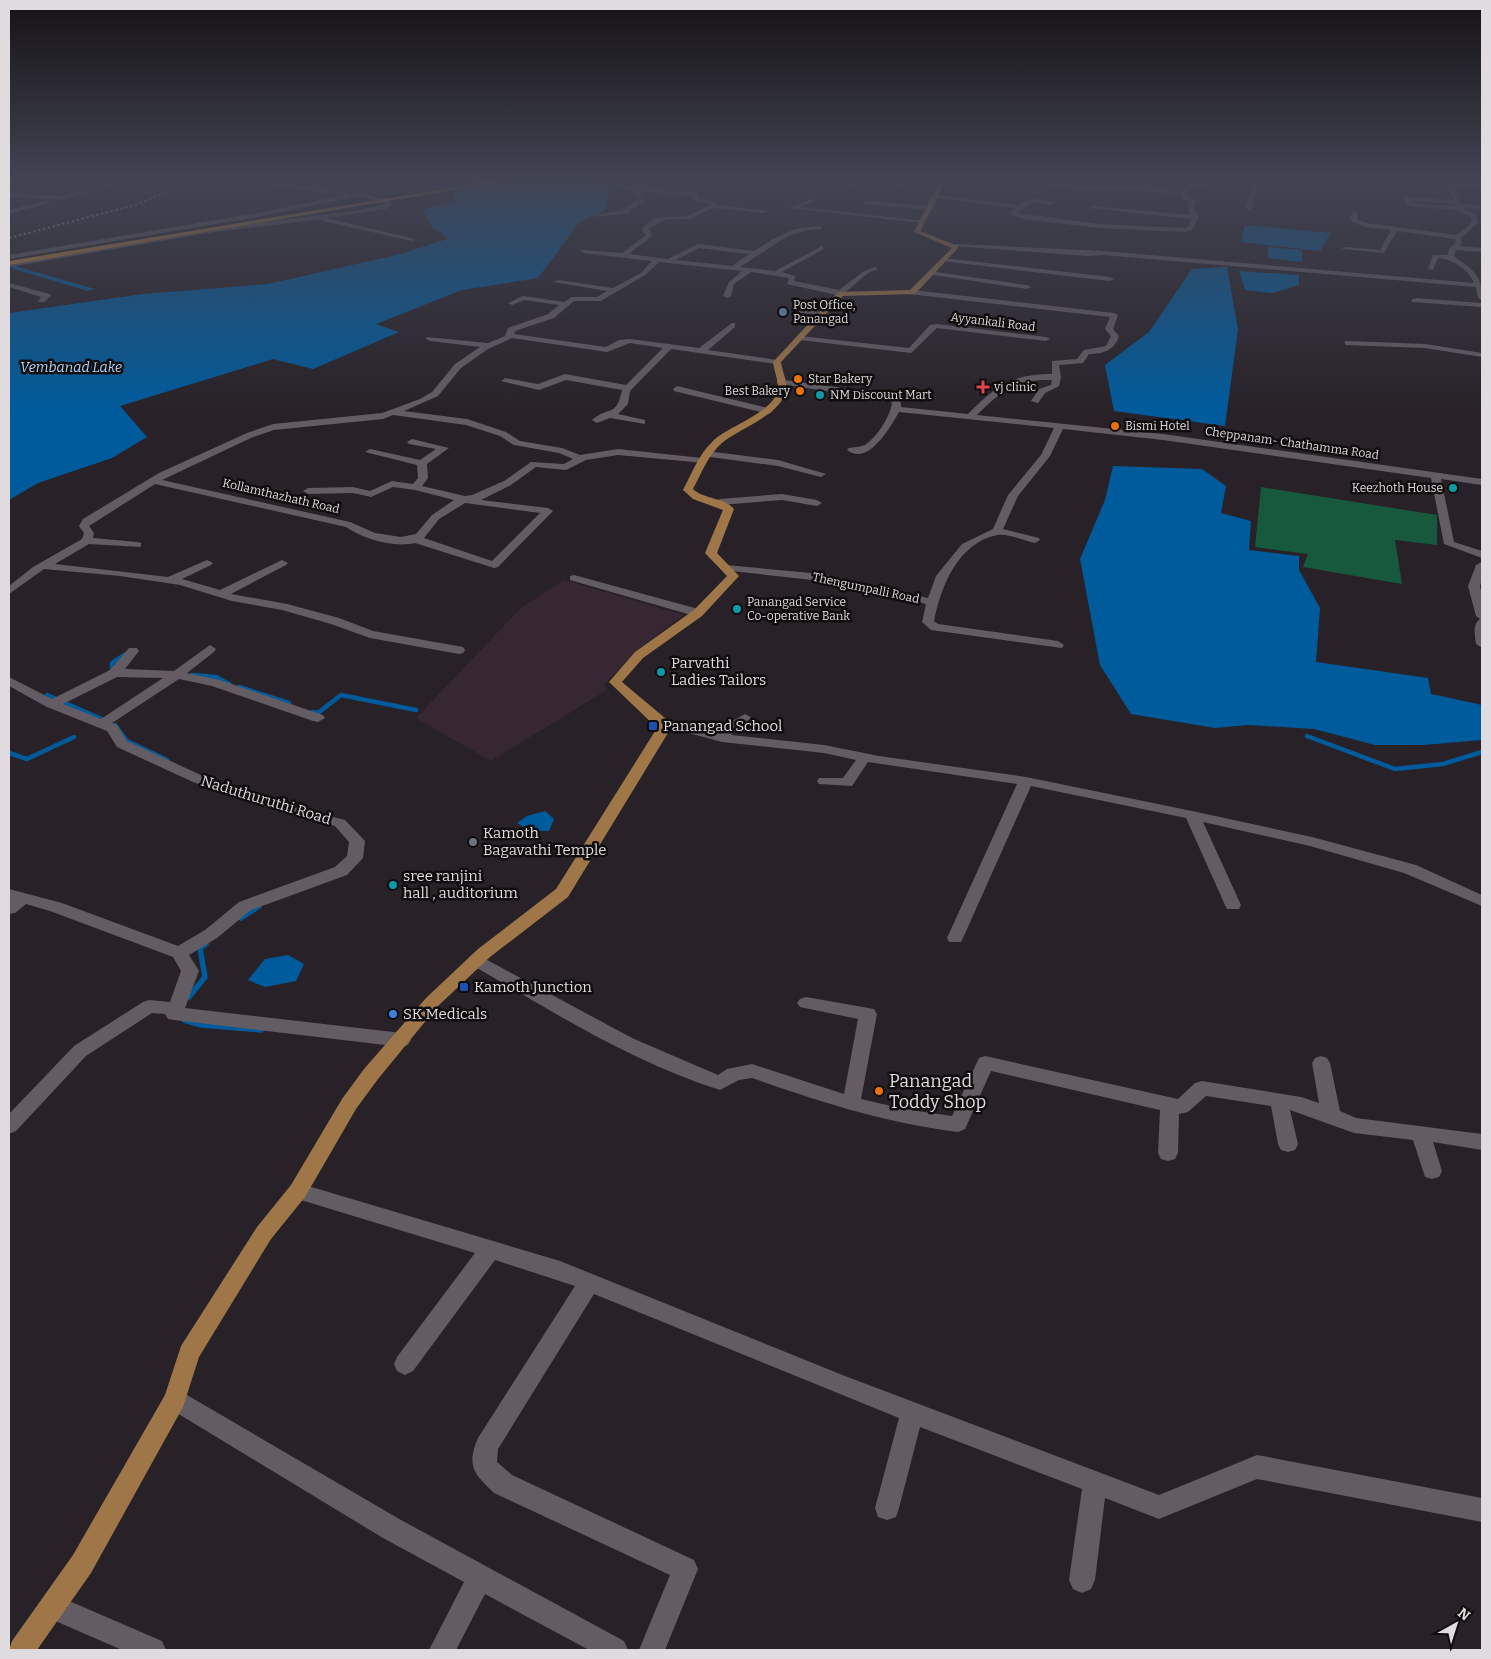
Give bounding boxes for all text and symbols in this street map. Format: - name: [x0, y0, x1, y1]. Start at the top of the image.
- place label: Post Office, Panangad: [793, 298, 856, 326]
- marker: Post Office, Panangad: [777, 306, 789, 318]
- street label: Ayyankali Road: [950, 310, 1036, 334]
- water label: Vembanad Lake: [20, 359, 122, 376]
- place label: Star Bakery: [808, 372, 873, 386]
- marker: Star Bakery: [792, 373, 804, 385]
- marker: vj clinic: [976, 380, 990, 394]
- place label: vj clinic: [993, 380, 1036, 394]
- place label: Best Bakery: [725, 384, 791, 398]
- marker: Best Bakery: [794, 385, 806, 397]
- place label: NM Discount Mart: [830, 388, 932, 402]
- marker: NM Discount Mart: [814, 389, 826, 401]
- place label: Bismi Hotel: [1125, 419, 1190, 433]
- marker: Bismi Hotel: [1109, 420, 1121, 432]
- street label: Cheppanam- Chathamma Road: [1204, 424, 1380, 462]
- street label: Kollamthazhath Road: [221, 476, 341, 516]
- place label: Keezhoth House: [1352, 481, 1443, 495]
- marker: Keezhoth House: [1447, 482, 1459, 494]
- street label: Thengumpalli Road: [811, 570, 921, 606]
- place label: Panangad Service Co-operative Bank: [747, 595, 850, 623]
- marker: Panangad Service Co-operative Bank: [731, 603, 743, 615]
- place label: Parvathi Ladies Tailors: [671, 654, 766, 689]
- marker: Parvathi Ladies Tailors: [655, 666, 667, 678]
- place label: Panangad School: [663, 717, 782, 735]
- marker: Panangad School: [647, 720, 659, 732]
- street label: Naduthuruthi Road: [199, 772, 333, 828]
- place label: Kamoth Bagavathi Temple: [483, 824, 606, 859]
- marker: Kamoth Bagavathi Temple: [467, 836, 479, 848]
- place label: sree ranjini hall , auditorium: [403, 867, 518, 902]
- marker: sree ranjini hall , auditorium: [387, 879, 399, 891]
- place label: Kamoth Junction: [474, 978, 592, 996]
- marker: Kamoth Junction: [458, 981, 470, 993]
- place label: SK Medicals: [403, 1005, 487, 1023]
- marker: SK Medicals: [387, 1008, 399, 1020]
- place label: Panangad Toddy Shop: [889, 1070, 986, 1113]
- marker: Panangad Toddy Shop: [873, 1085, 885, 1097]
- north arrow: [1431, 1599, 1481, 1649]
- text: N: [1454, 1604, 1474, 1624]

